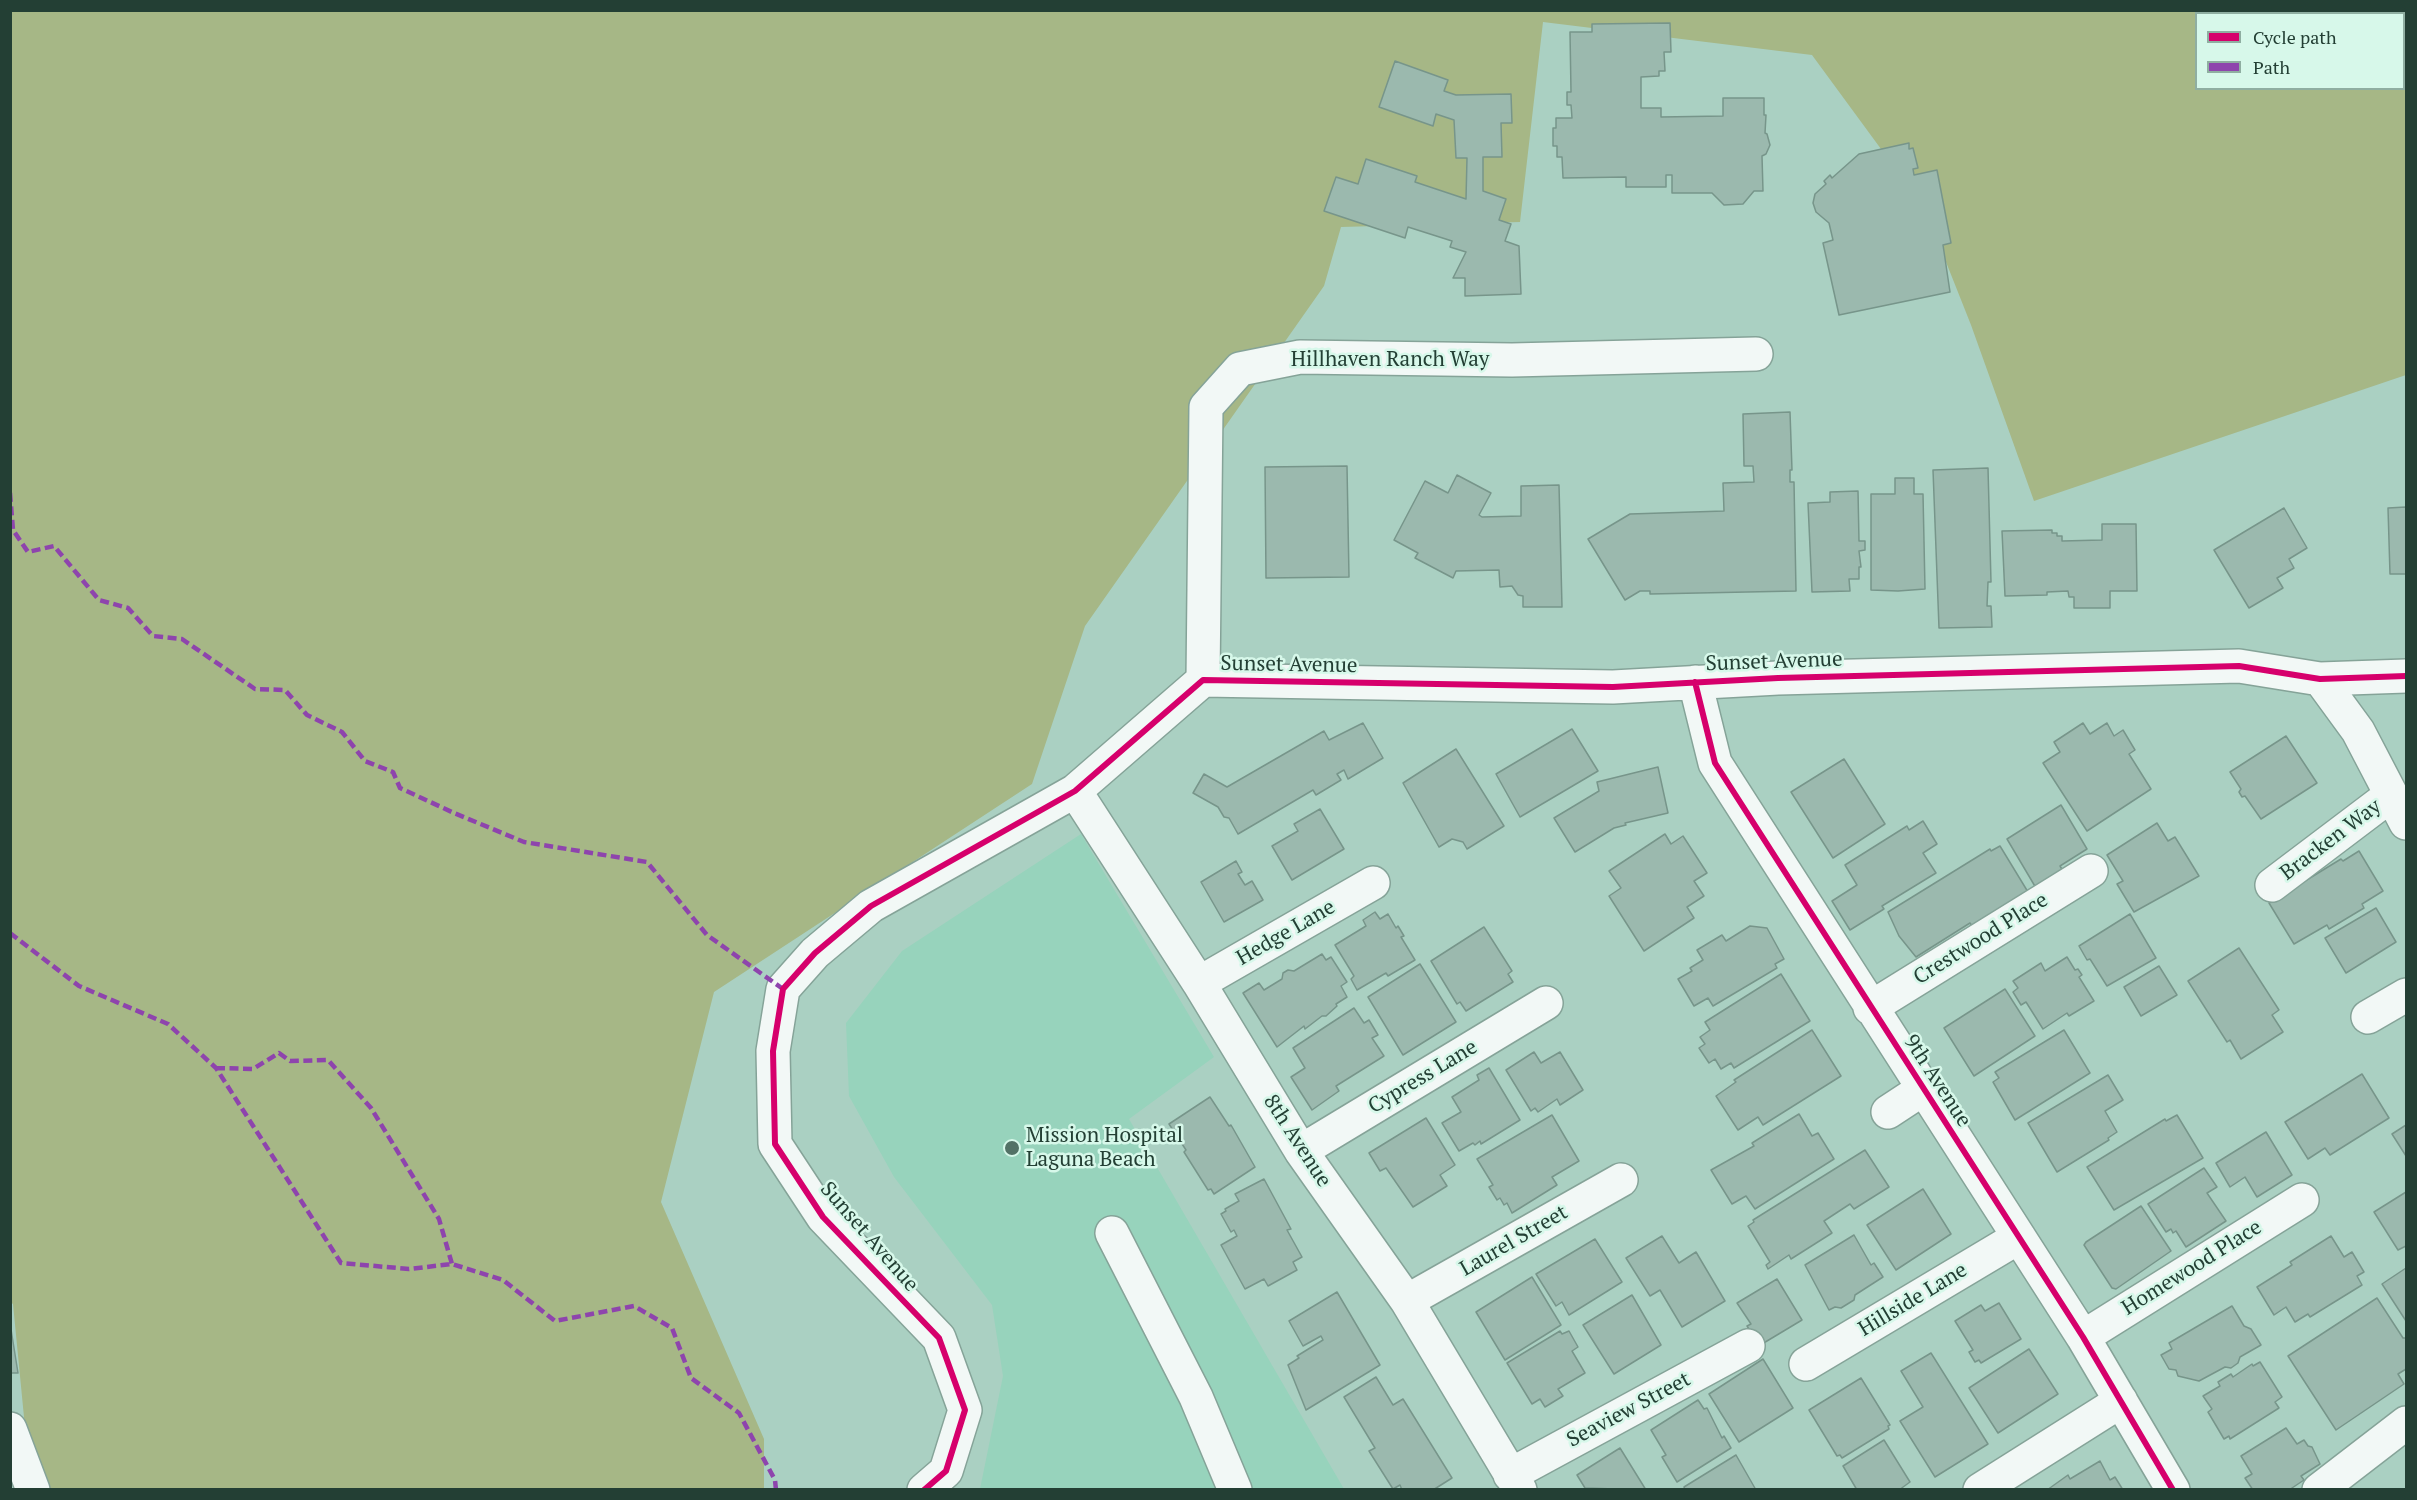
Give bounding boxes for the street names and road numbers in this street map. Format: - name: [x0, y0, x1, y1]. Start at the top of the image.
- street label: Hillhaven Ranch Way: [1291, 347, 1489, 373]
- street label: Sunset Avenue: [1705, 647, 1843, 677]
- street label: Sunset Avenue: [1220, 651, 1358, 679]
- street label: Bracken Way: [2276, 794, 2386, 886]
- street label: Crestwood Place: [1909, 888, 2053, 990]
- street label: Hedge Lane: [1232, 895, 1340, 971]
- street label: 9th Avenue: [1898, 1030, 1976, 1132]
- street label: Cypress Lane: [1364, 1035, 1482, 1119]
- street label: 8th Avenue: [1258, 1090, 1336, 1192]
- street label: Sunset Avenue: [815, 1177, 923, 1297]
- street label: Laurel Street: [1456, 1200, 1572, 1282]
- street label: Homewood Place: [2117, 1215, 2267, 1321]
- street label: Hillside Lane: [1854, 1258, 1972, 1342]
- street label: Seaview Street: [1563, 1367, 1695, 1453]

